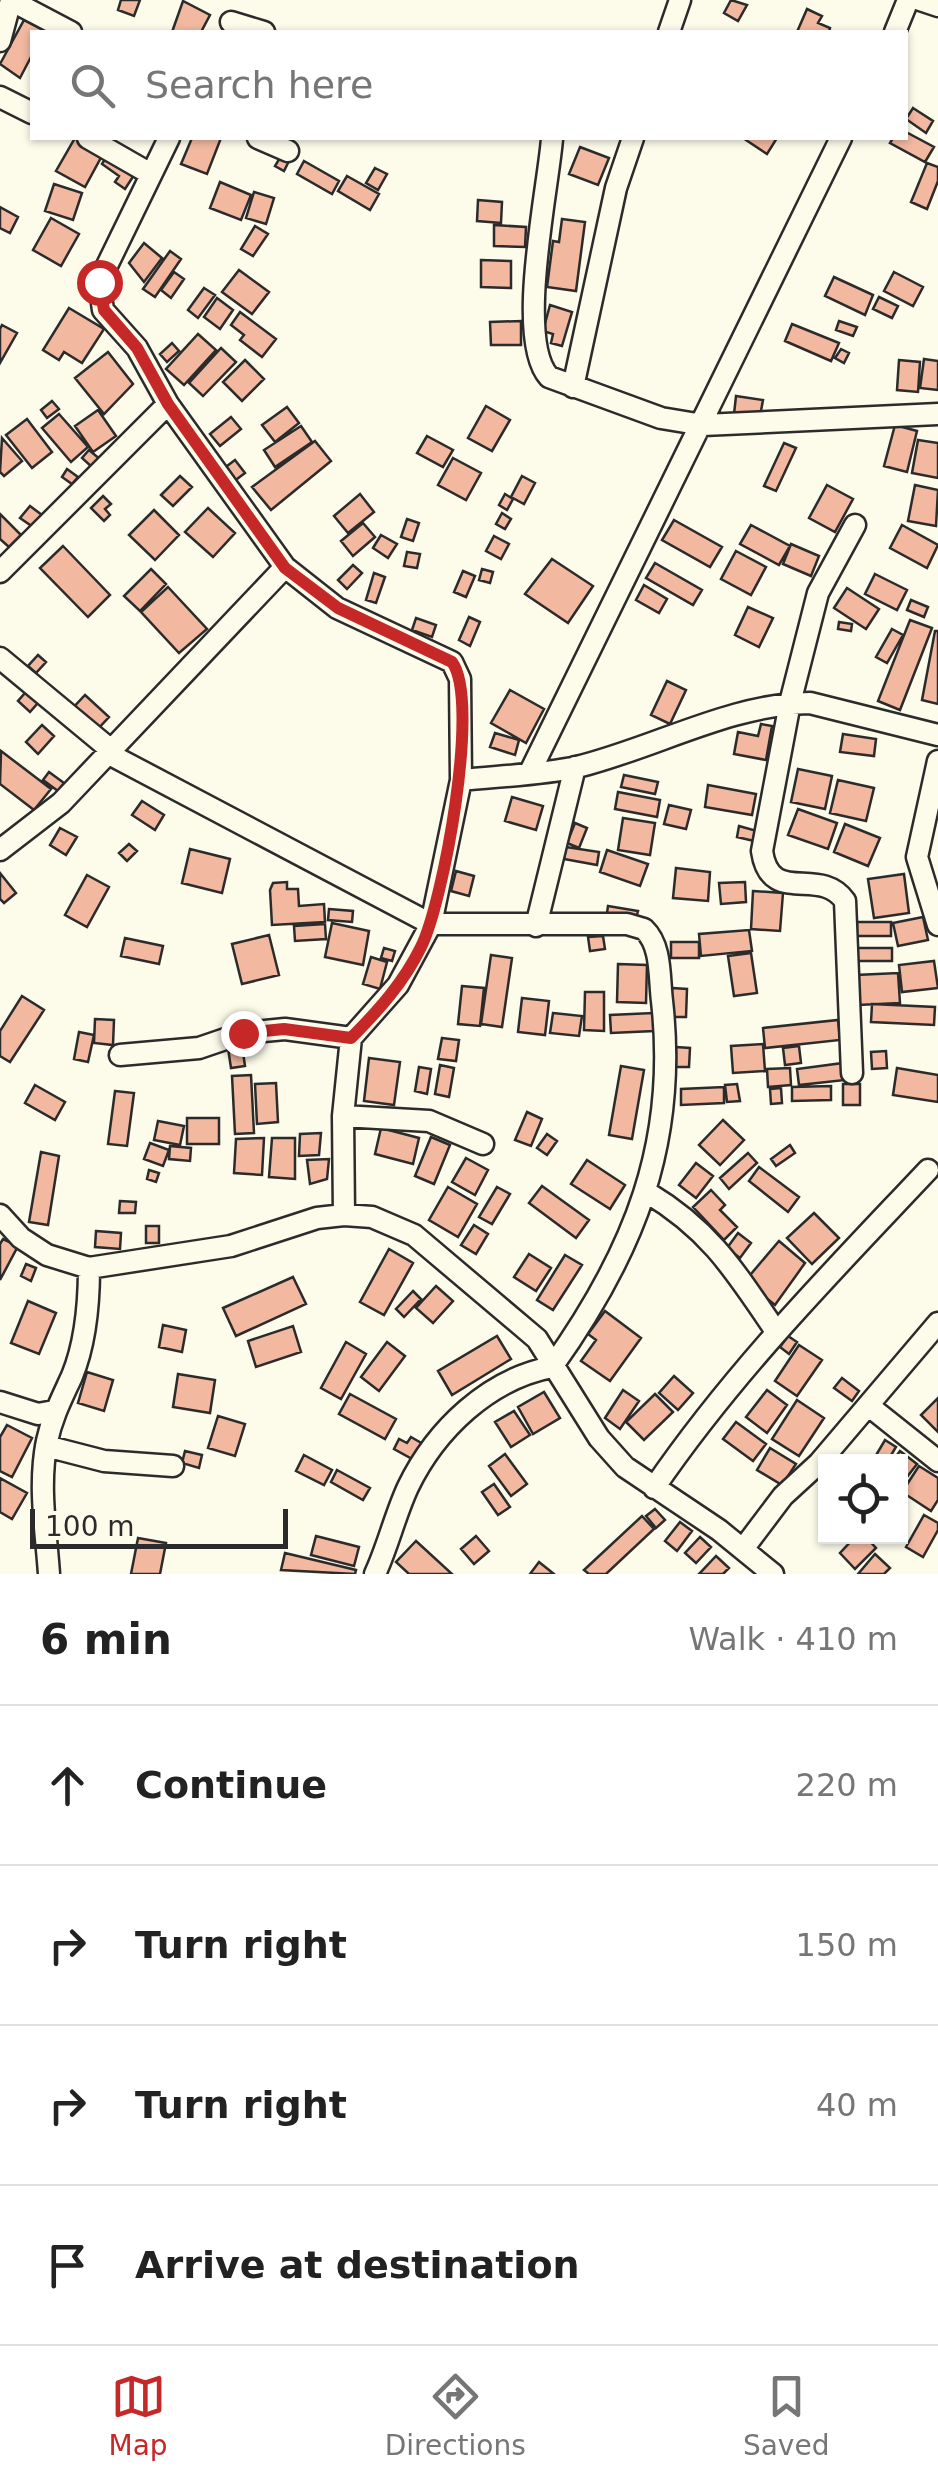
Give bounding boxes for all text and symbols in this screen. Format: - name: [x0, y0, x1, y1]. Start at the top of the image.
- search box: [30, 30, 908, 140]
- icon: search: [65, 58, 120, 113]
- text: Search here: [145, 63, 373, 107]
- route start: [77, 260, 123, 306]
- route end: [221, 1011, 267, 1057]
- map controls: [818, 1454, 908, 1544]
- button: locate: [818, 1454, 908, 1544]
- scale bar: [30, 1504, 288, 1548]
- text: 100 m: [45, 1510, 135, 1543]
- text: 6 min: [40, 1615, 172, 1664]
- text: Walk · 410 m: [688, 1620, 898, 1658]
- icon: ahead: [40, 1758, 95, 1813]
- text: Continue: [135, 1763, 327, 1807]
- text: 220 m: [796, 1766, 898, 1804]
- icon: right: [40, 1918, 95, 1973]
- text: Turn right: [135, 1923, 347, 1967]
- text: 150 m: [796, 1926, 898, 1964]
- icon: right: [40, 2078, 95, 2133]
- text: Turn right: [135, 2083, 347, 2127]
- text: 40 m: [816, 2086, 898, 2124]
- icon: arrive: [40, 2238, 95, 2293]
- text: Arrive at destination: [135, 2243, 580, 2287]
- tab: Map: [109, 2369, 168, 2462]
- tab: Directions: [385, 2369, 526, 2462]
- tab: Saved: [743, 2369, 829, 2462]

